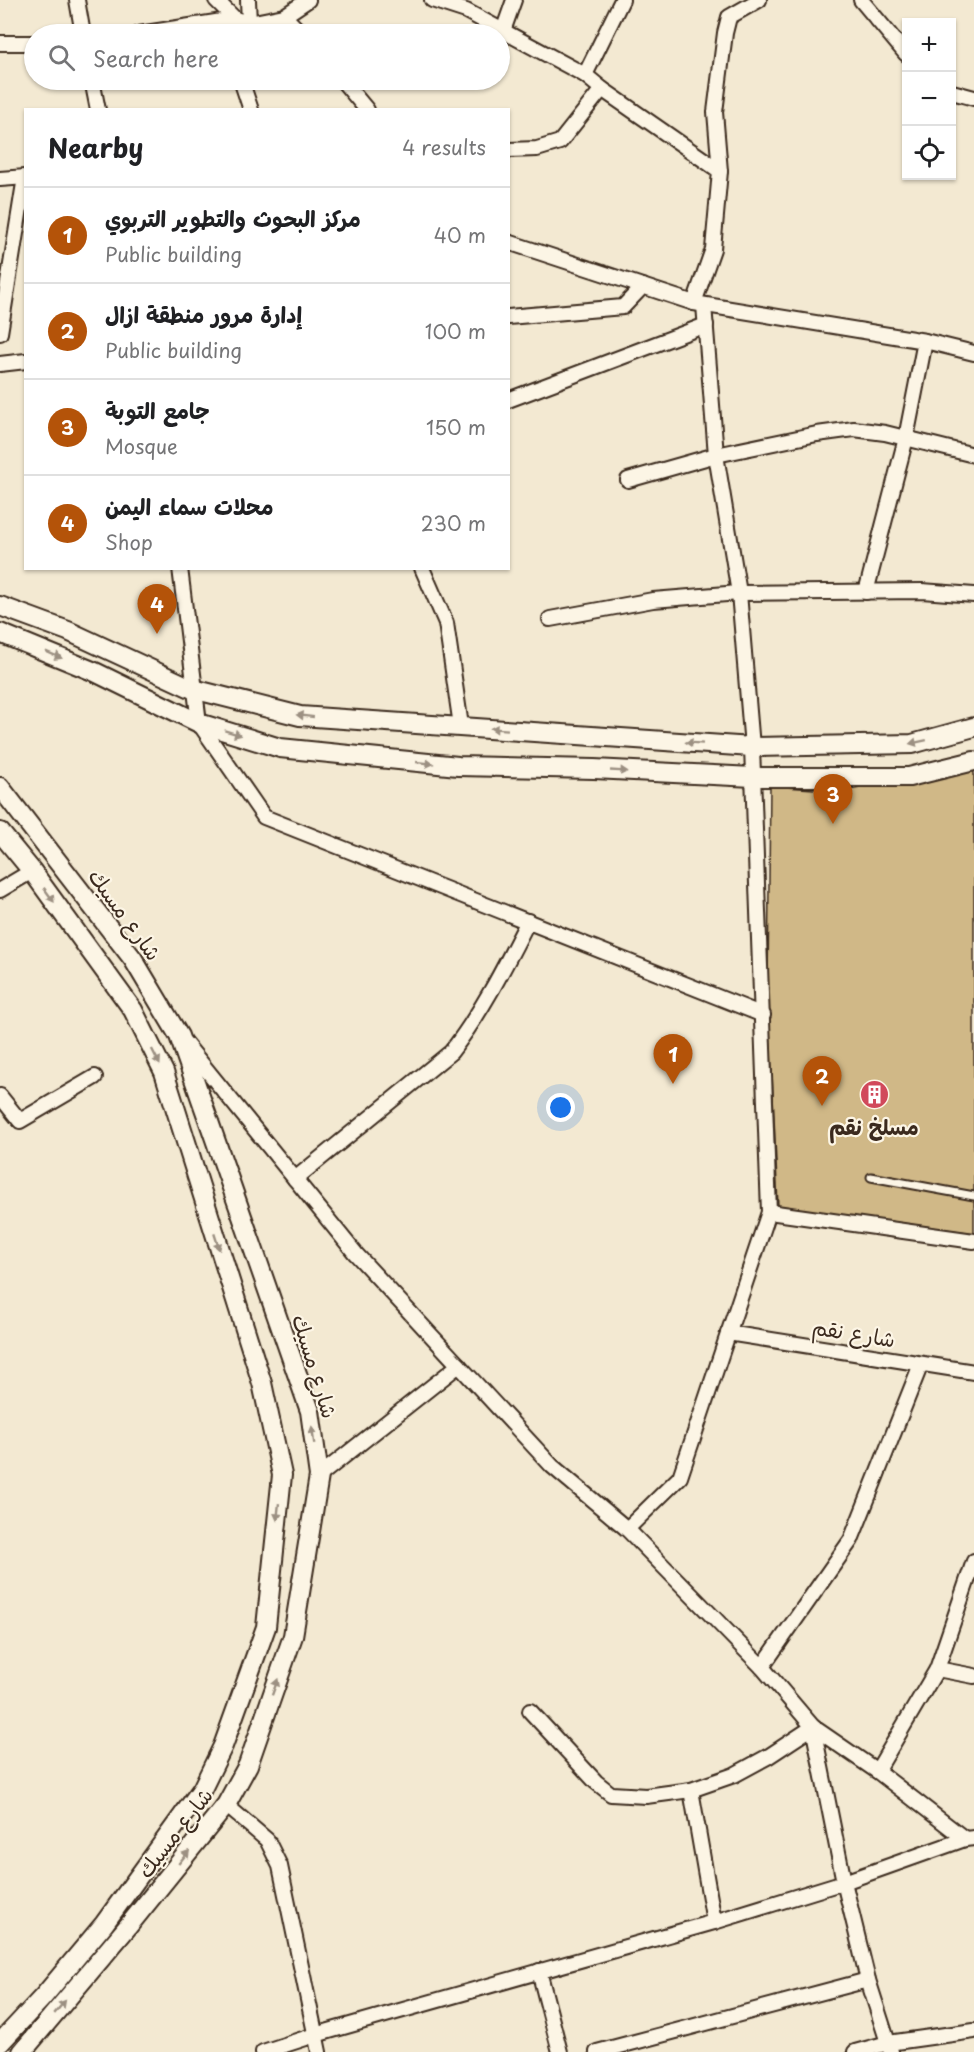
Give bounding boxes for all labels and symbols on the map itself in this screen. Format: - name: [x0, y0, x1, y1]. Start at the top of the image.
- pin: 4: [138, 584, 176, 634]
- one-way arrow: [46, 650, 64, 660]
- one-way arrow: [295, 711, 314, 721]
- one-way arrow: [490, 724, 509, 733]
- one-way arrow: [224, 729, 242, 738]
- one-way arrow: [684, 738, 703, 747]
- one-way arrow: [908, 738, 927, 747]
- one-way arrow: [415, 758, 434, 768]
- one-way arrow: [610, 766, 629, 775]
- pin: 3: [814, 774, 852, 824]
- street label: شارع مسيك: [81, 861, 170, 967]
- one-way arrow: [43, 886, 55, 902]
- pin: 1: [654, 1034, 692, 1084]
- one-way arrow: [151, 1049, 161, 1066]
- pin: 2: [802, 1056, 842, 1106]
- building icon: مسلخ نقم: [858, 1079, 890, 1111]
- your location: [546, 1093, 575, 1122]
- place label: مسلخ نقم: [829, 1110, 919, 1144]
- one-way arrow: [213, 1233, 223, 1251]
- street label: شارع مسيك: [284, 1310, 347, 1422]
- street label: شارع نقم: [810, 1310, 898, 1356]
- one-way arrow: [309, 1425, 318, 1444]
- one-way arrow: [274, 1502, 283, 1521]
- one-way arrow: [271, 1678, 281, 1696]
- street label: شارع مسيك: [128, 1780, 220, 1885]
- one-way arrow: [178, 1849, 191, 1865]
- one-way arrow: [53, 2000, 66, 2015]

